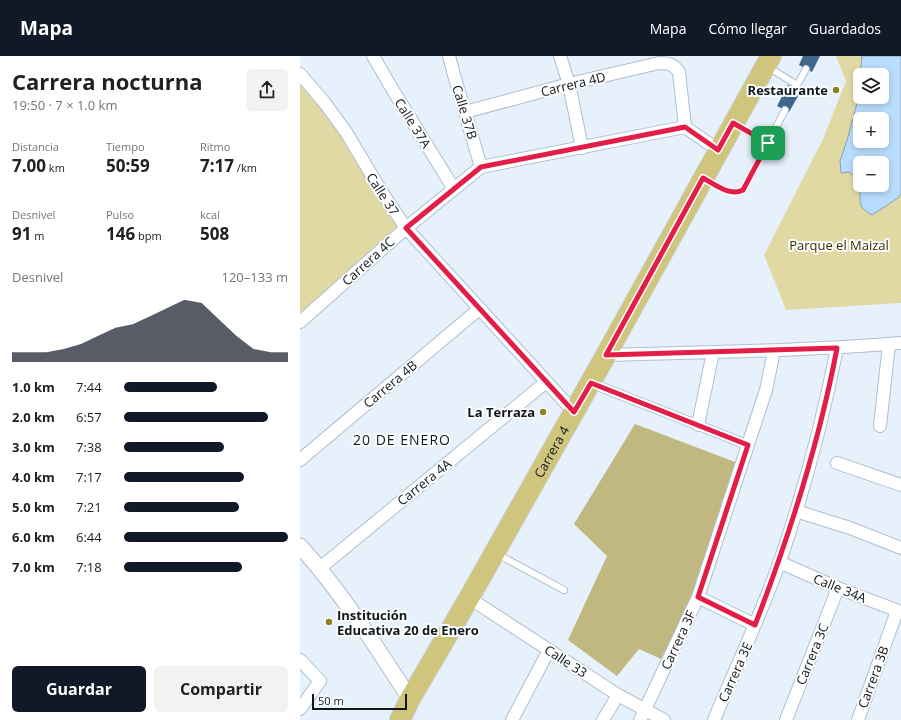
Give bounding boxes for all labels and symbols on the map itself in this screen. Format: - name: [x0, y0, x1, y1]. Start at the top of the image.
- street label: Carrera 4D: [539, 67, 607, 101]
- place label: Restaurante: [748, 81, 828, 99]
- street label: Calle 37B: [448, 83, 482, 141]
- marker: Restaurante: [831, 85, 841, 95]
- street label: Calle 37A: [391, 95, 436, 152]
- pin: [751, 126, 785, 160]
- street label: Calle 37: [363, 169, 403, 219]
- street label: Carrera 4C: [338, 233, 398, 289]
- park label: Parque el Maizal: [789, 236, 889, 254]
- street label: Carrera 4B: [359, 356, 421, 412]
- place label: La Terraza: [467, 403, 535, 421]
- marker: La Terraza: [538, 407, 548, 417]
- street label: Carrera 4: [530, 422, 573, 481]
- district label: 20 DE ENERO: [353, 430, 451, 449]
- street label: Carrera 4A: [393, 454, 455, 509]
- street label: Calle 34A: [811, 569, 870, 607]
- place label: Institución Educativa 20 de Enero: [337, 606, 479, 639]
- street label: Carrera 3F: [656, 607, 700, 673]
- marker: Institución Educativa 20 de Enero: [324, 617, 334, 627]
- street label: Carrera 3C: [792, 621, 832, 687]
- street label: Carrera 3E: [714, 639, 756, 705]
- street label: Calle 33: [541, 641, 591, 681]
- street label: Carrera 3B: [853, 643, 893, 711]
- scale bar: [312, 692, 407, 711]

